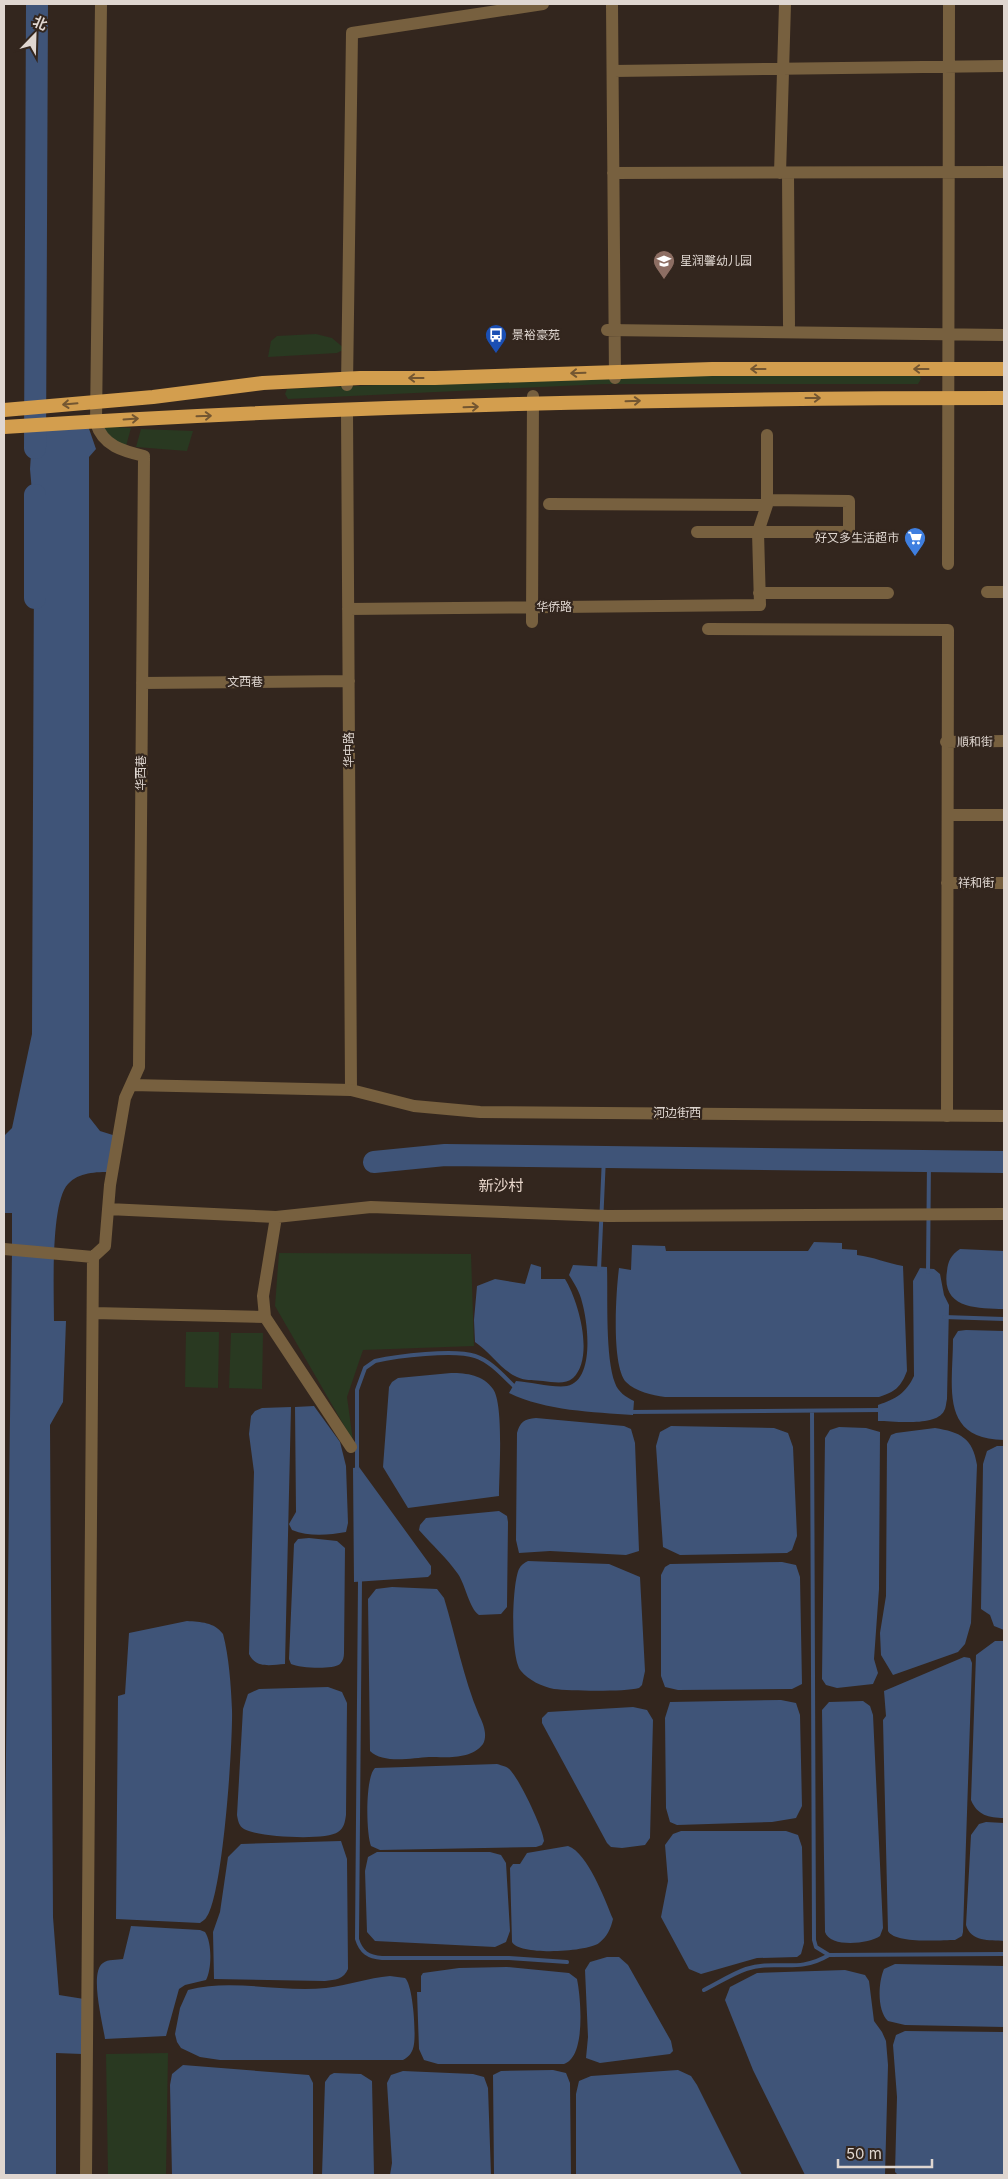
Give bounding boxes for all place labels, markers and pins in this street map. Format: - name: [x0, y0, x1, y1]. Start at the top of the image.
- school or university icon: 星润馨幼儿园: [652, 249, 676, 280]
- place label: 星润馨幼儿园: [680, 253, 752, 268]
- bus stop icon: 景裕豪苑: [484, 323, 508, 354]
- place label: 景裕豪苑: [512, 327, 560, 342]
- supermarket icon: 好又多生活超市: [903, 526, 927, 557]
- place label: 好又多生活超市: [815, 530, 899, 545]

